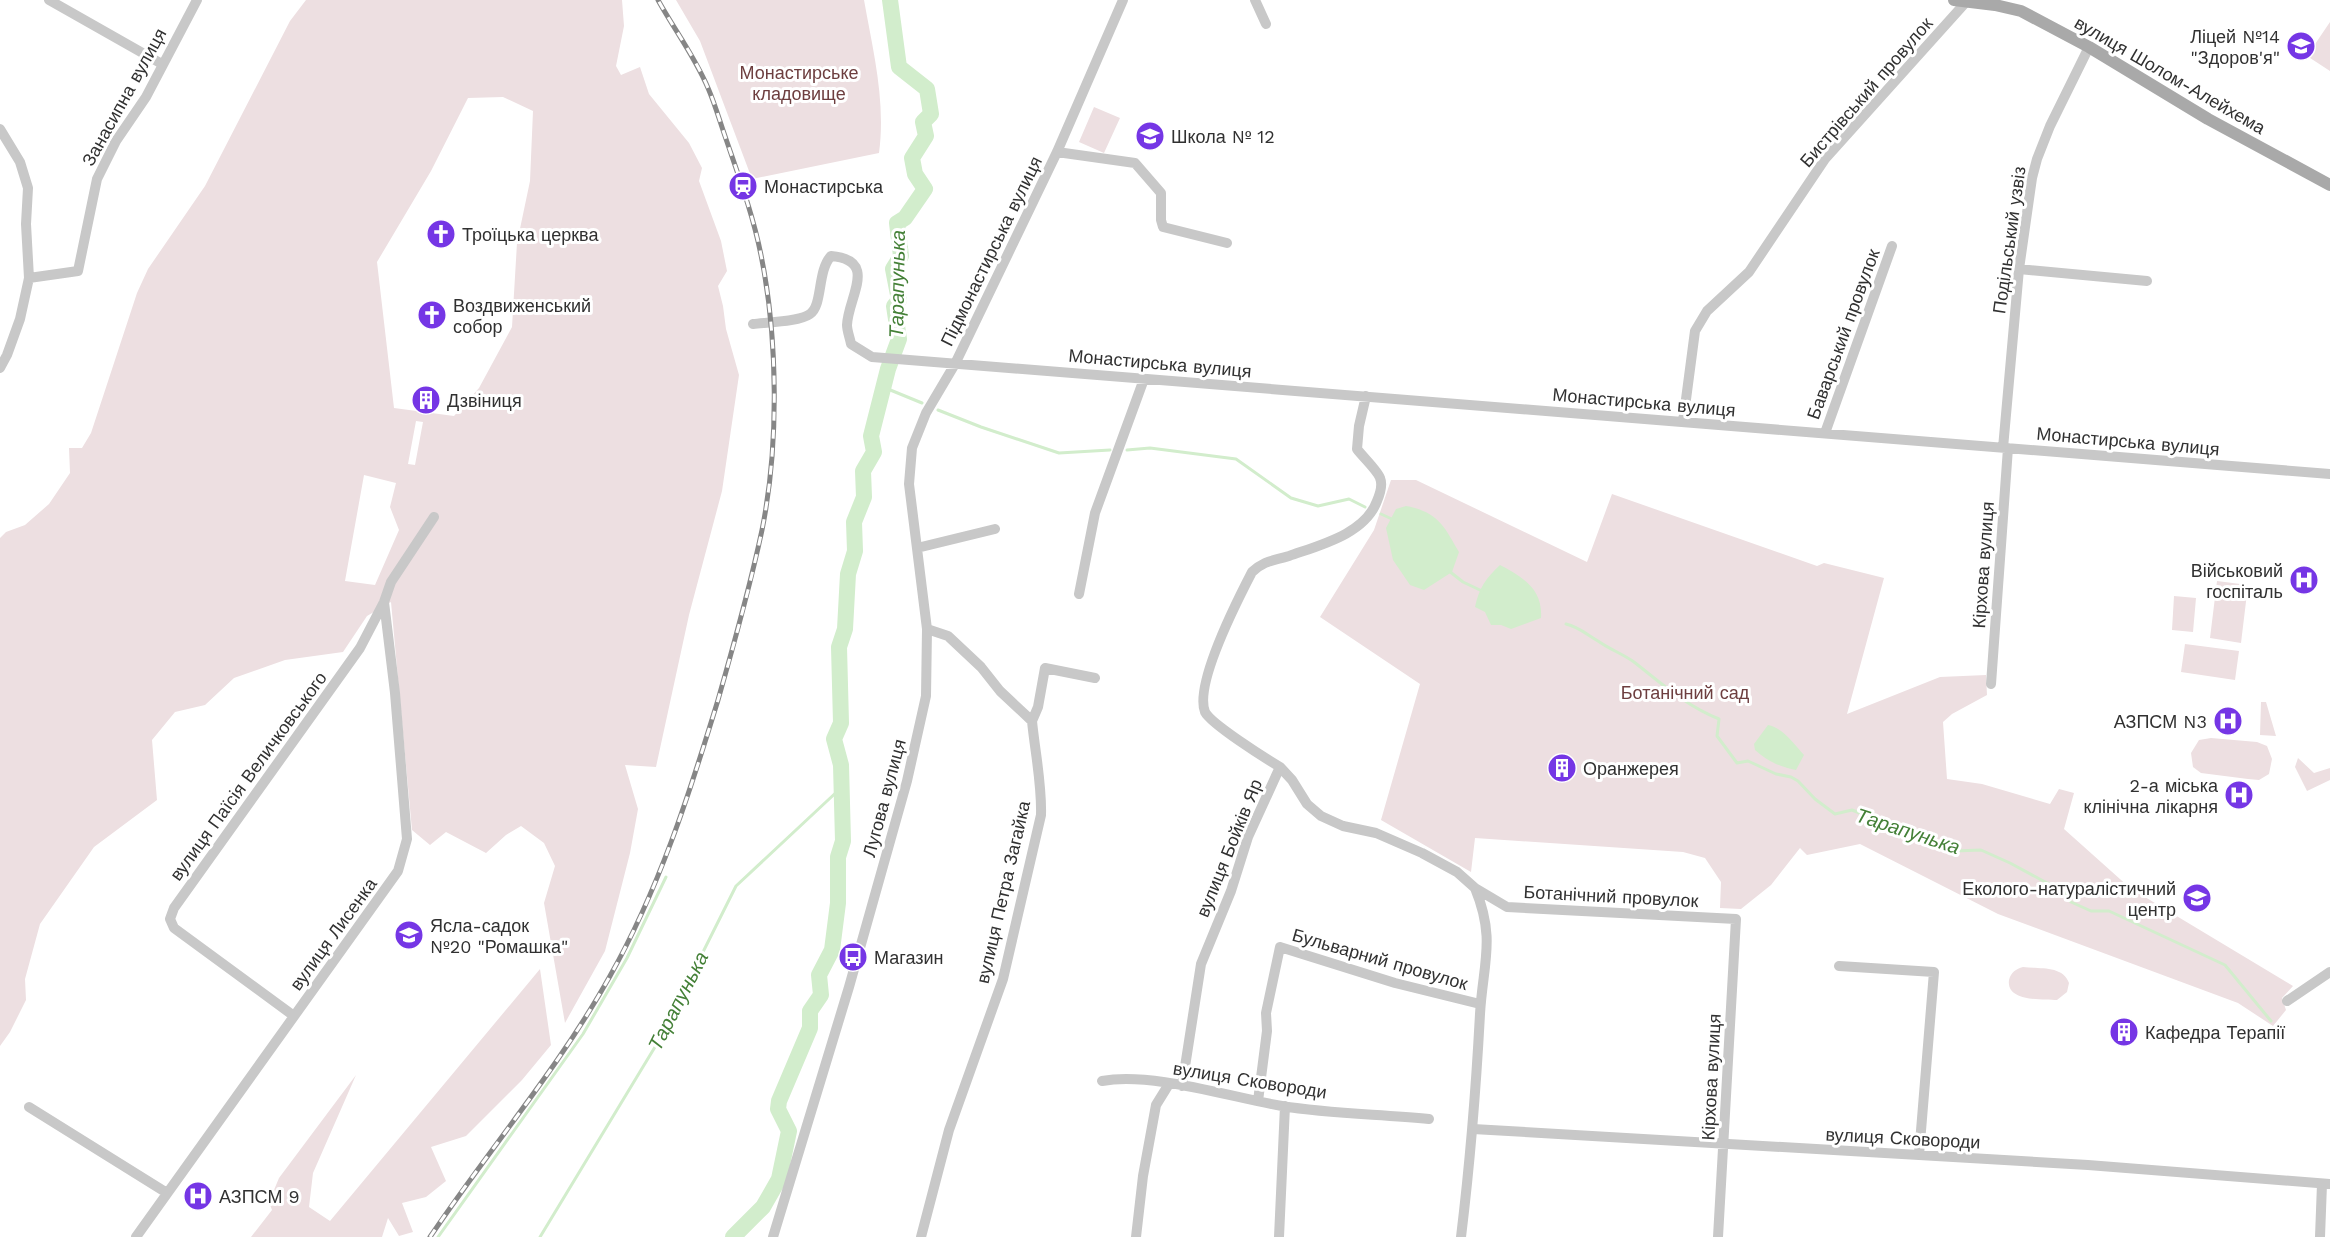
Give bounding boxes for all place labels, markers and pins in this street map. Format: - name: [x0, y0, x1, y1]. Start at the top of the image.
- place label: Ліцей №14 "Здоров'я": [2190, 26, 2280, 68]
- school or university icon: Ліцей №14 "Здоров'я": [2285, 30, 2317, 62]
- school or university icon: Школа № 12: [1134, 120, 1166, 152]
- place label: Школа № 12: [1171, 126, 1275, 147]
- station icon: Монастирська: [727, 170, 759, 202]
- place label: Монастирська: [764, 176, 884, 197]
- church icon: Троїцька церква: [425, 218, 457, 250]
- place label: Троїцька церква: [462, 224, 599, 245]
- place label: Воздвиженський собор: [453, 295, 591, 337]
- church icon: Воздвиженський собор: [416, 299, 448, 331]
- building icon: Дзвіниця: [410, 384, 442, 416]
- place label: Дзвіниця: [447, 390, 522, 411]
- place label: Військовий госпіталь: [2191, 560, 2283, 602]
- hospital icon: Військовий госпіталь: [2288, 564, 2320, 596]
- hospital icon: АЗПСМ N3: [2212, 705, 2244, 737]
- place label: АЗПСМ N3: [2114, 711, 2207, 732]
- building icon: Оранжерея: [1546, 752, 1578, 784]
- place label: Оранжерея: [1583, 758, 1679, 779]
- place label: 2-а міська клінічна лікарня: [2084, 775, 2219, 817]
- hospital icon: 2-а міська клінічна лікарня: [2223, 779, 2255, 811]
- place label: Еколого-натуралістичний центр: [1962, 878, 2176, 920]
- school or university icon: Еколого-натуралістичний центр: [2181, 882, 2213, 914]
- place label: Ясла-садок №20 "Ромашка": [430, 915, 568, 957]
- school or university icon: Ясла-садок №20 "Ромашка": [393, 919, 425, 951]
- bus stop icon: Магазин: [837, 941, 869, 973]
- place label: Магазин: [874, 947, 943, 968]
- building icon: Кафедра Терапії: [2108, 1016, 2140, 1048]
- place label: Кафедра Терапії: [2145, 1022, 2285, 1043]
- hospital icon: АЗПСМ 9: [182, 1180, 214, 1212]
- place label: АЗПСМ 9: [219, 1186, 300, 1207]

